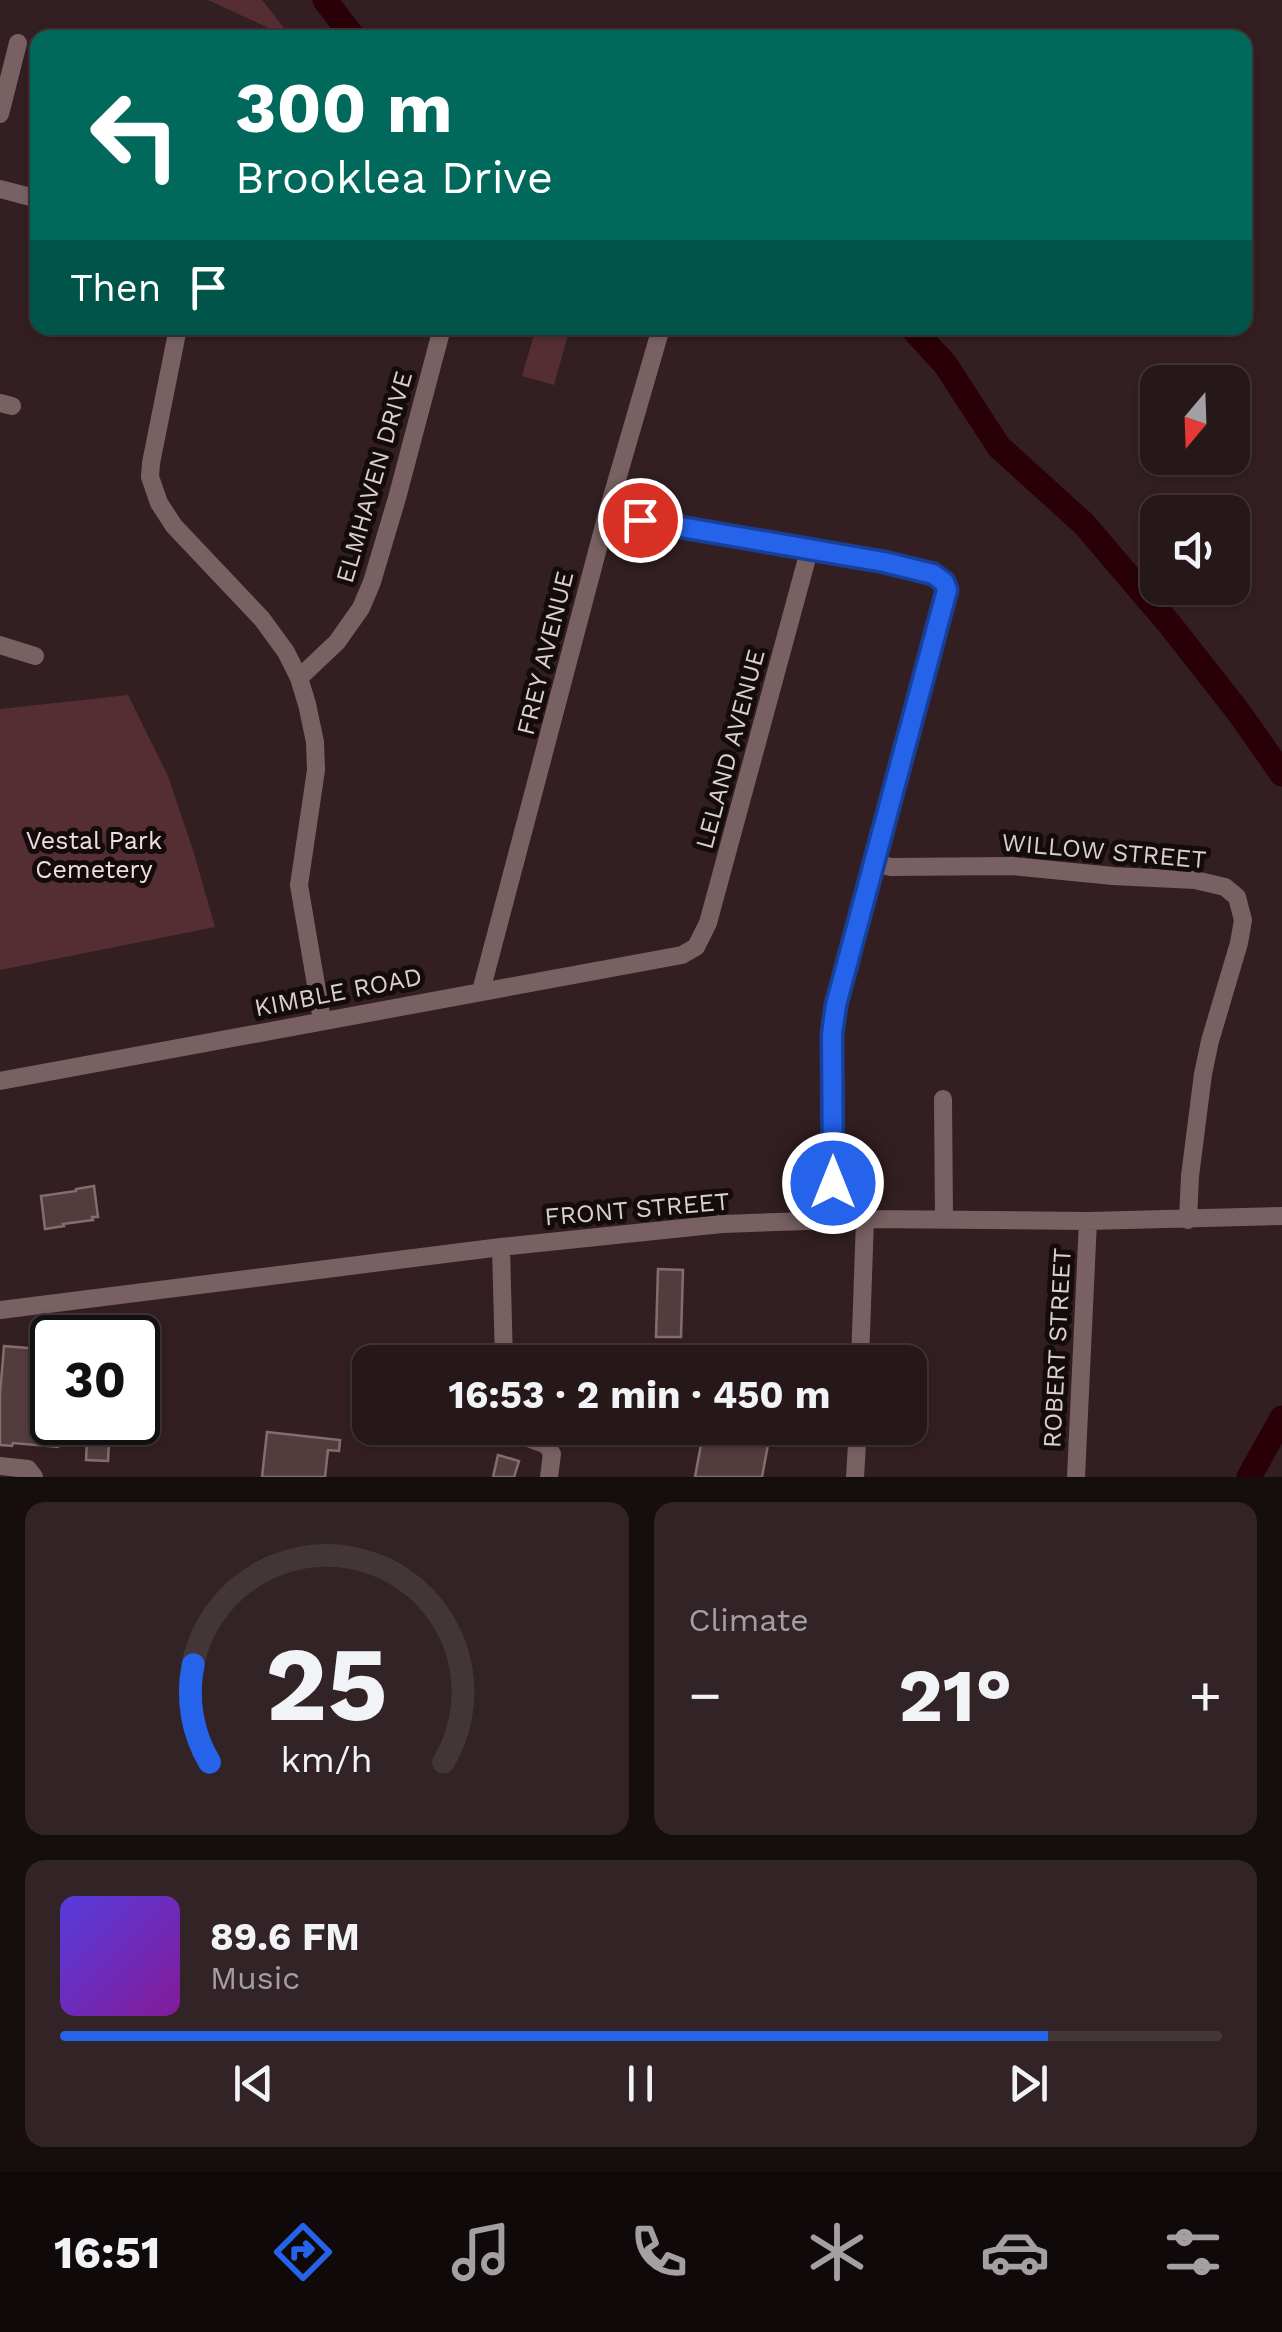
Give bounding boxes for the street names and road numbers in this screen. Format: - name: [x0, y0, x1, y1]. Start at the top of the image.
- street label: ELMHAVEN DRIVE: [330, 368, 418, 586]
- street label: FREY AVENUE: [511, 568, 579, 738]
- street label: LELAND AVENUE: [689, 646, 771, 852]
- street label: WILLOW STREET: [1001, 828, 1207, 874]
- street label: KIMBLE ROAD: [252, 962, 424, 1022]
- street label: FRONT STREET: [543, 1186, 731, 1232]
- street label: ROBERT STREET: [1037, 1247, 1077, 1449]

